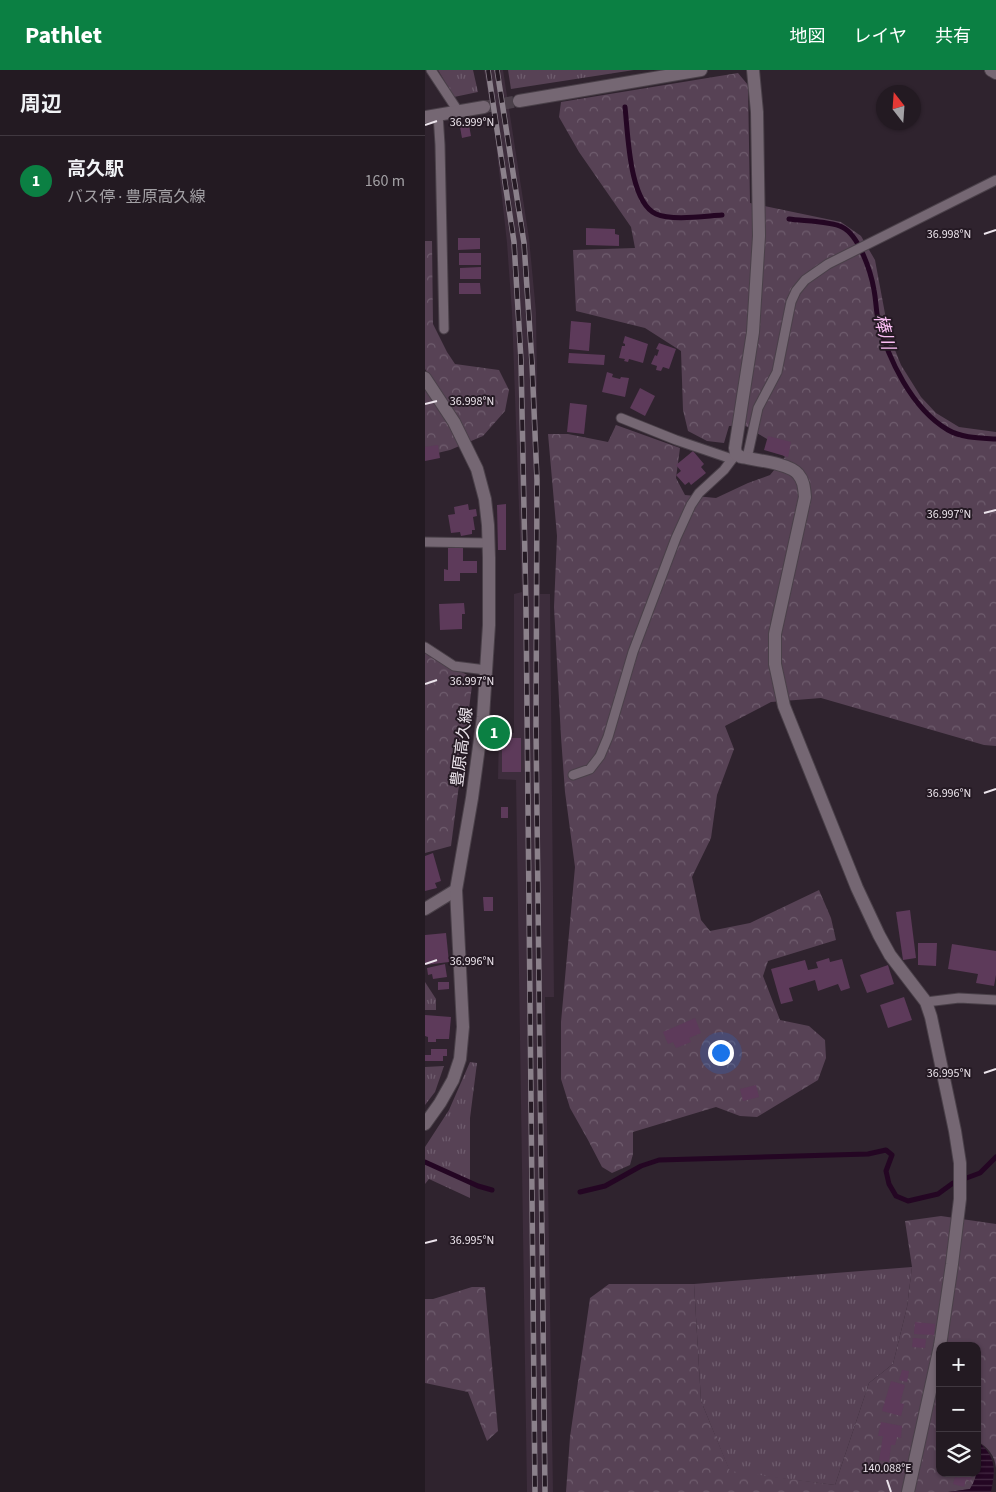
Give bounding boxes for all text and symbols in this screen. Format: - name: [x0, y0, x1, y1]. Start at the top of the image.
- text: Pathlet: [25, 18, 102, 53]
- text: 地図: [790, 24, 826, 49]
- text: レイヤ: [854, 24, 907, 49]
- text: 共有: [935, 24, 971, 49]
- north arrow: [876, 85, 921, 130]
- text: 周辺: [20, 89, 62, 119]
- text: 36.999°N: [450, 114, 494, 131]
- text: 高久駅: [67, 156, 124, 183]
- text: 1: [32, 170, 40, 192]
- text: 160 m: [365, 170, 405, 192]
- text: バス停 · 豊原高久線: [67, 186, 205, 208]
- text: 36.998°N: [927, 226, 971, 243]
- water label: 棒川: [868, 312, 901, 354]
- text: 36.998°N: [450, 393, 494, 410]
- text: 36.997°N: [927, 506, 971, 523]
- text: 36.997°N: [450, 673, 494, 690]
- street label: 豊原高久線: [446, 706, 478, 788]
- pin: 1: [478, 714, 510, 752]
- text: 36.996°N: [927, 785, 971, 802]
- text: 36.996°N: [450, 953, 494, 970]
- your location: [708, 1040, 734, 1066]
- text: 36.995°N: [927, 1065, 971, 1082]
- text: 36.995°N: [450, 1232, 494, 1249]
- map controls: [936, 1342, 981, 1477]
- button: +: [936, 1342, 981, 1387]
- button: −: [936, 1387, 981, 1432]
- button: layers: [936, 1432, 981, 1477]
- text: 140.088°E: [862, 1460, 912, 1477]

